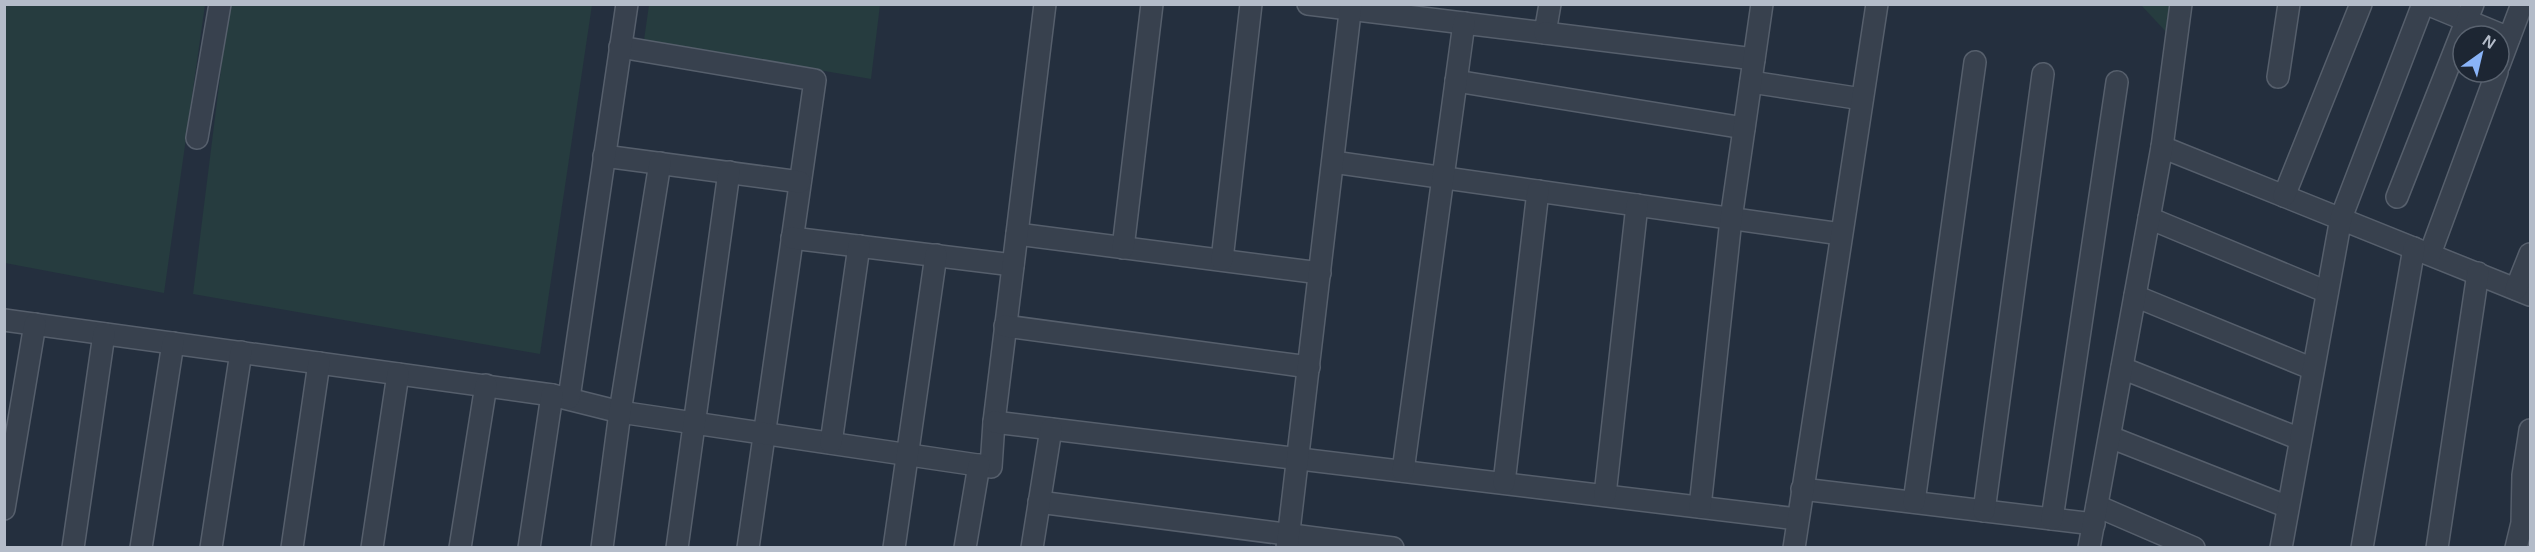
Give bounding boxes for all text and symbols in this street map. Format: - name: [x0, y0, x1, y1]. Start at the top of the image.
- north arrow: [2451, 24, 2511, 84]
- text: N: [2480, 32, 2499, 52]

